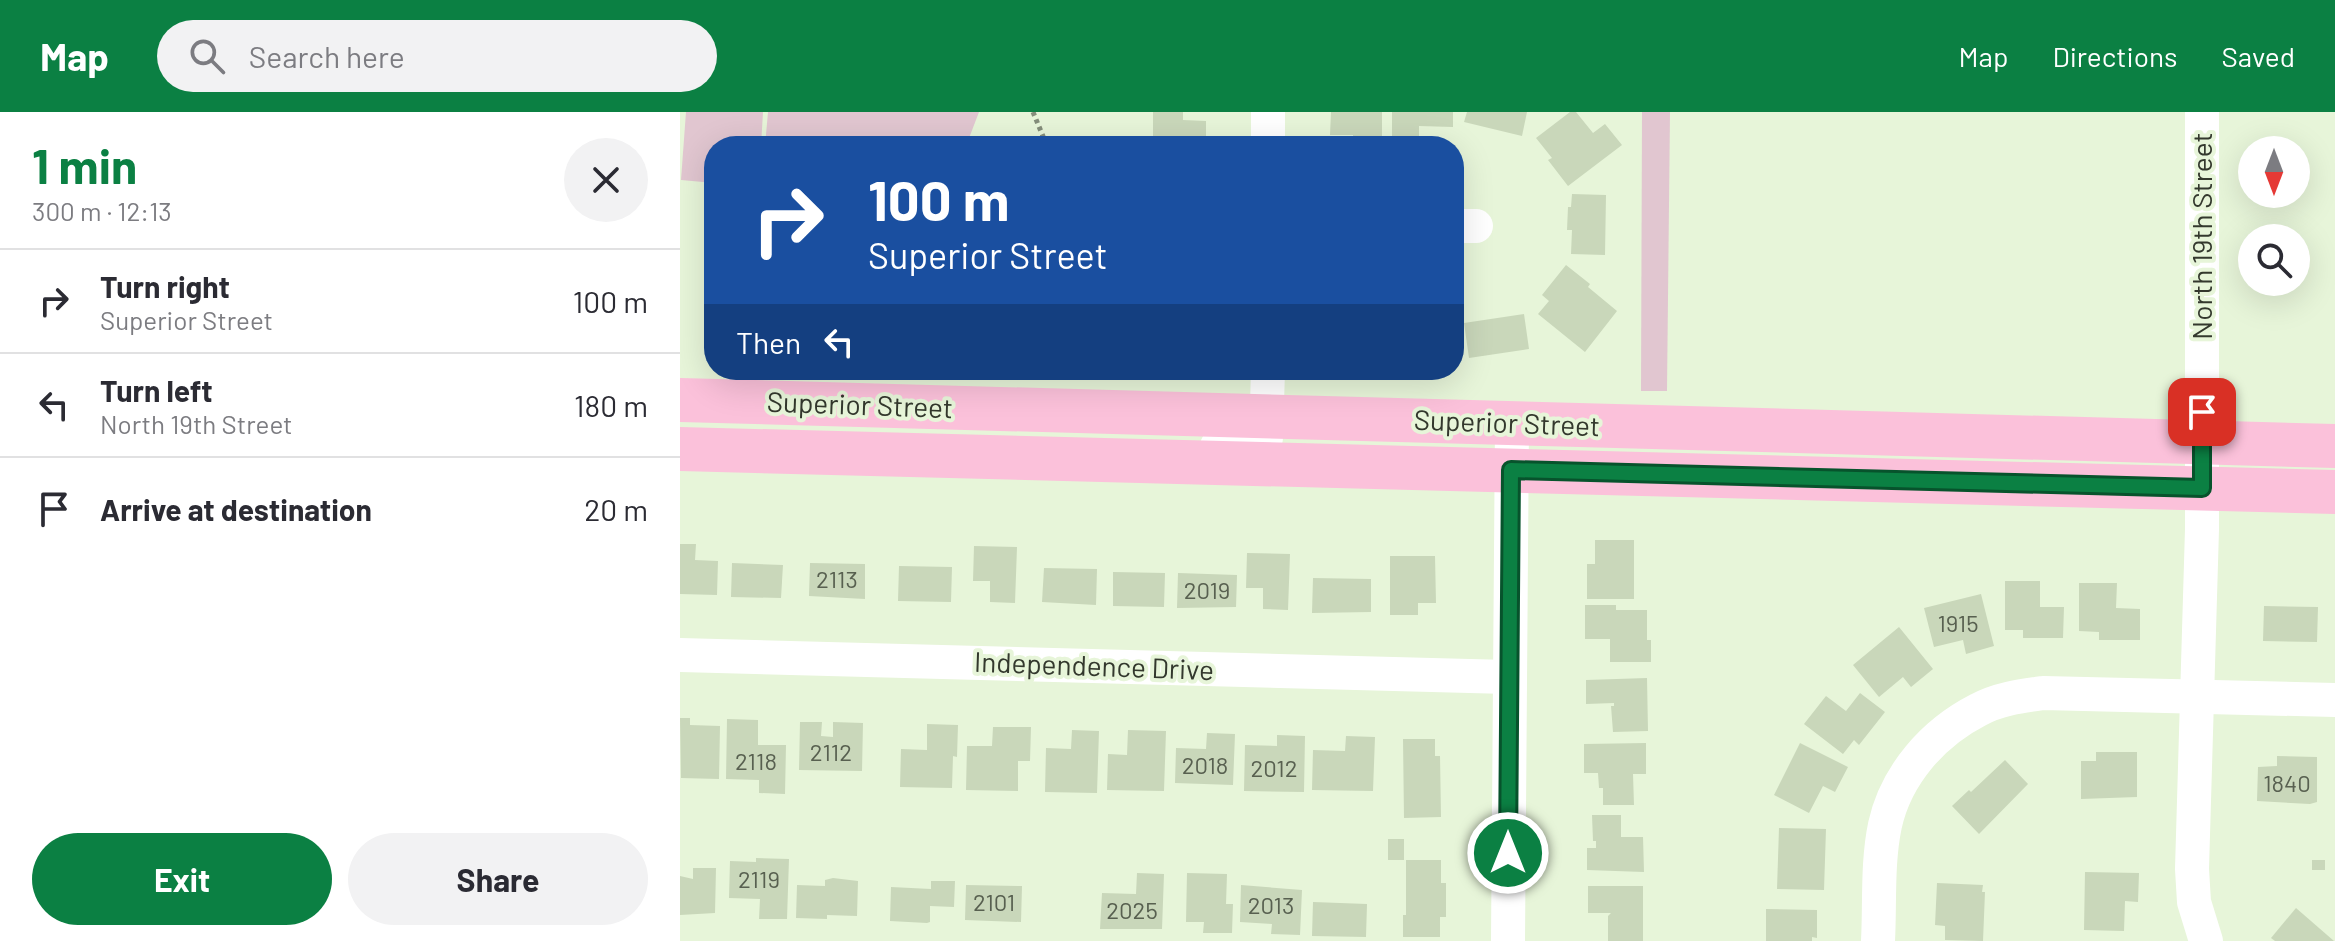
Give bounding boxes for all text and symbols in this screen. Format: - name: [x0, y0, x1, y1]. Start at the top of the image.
- search box: [157, 20, 717, 92]
- text: Map: [40, 33, 109, 79]
- icon: search: [185, 34, 229, 78]
- text: Search here: [249, 38, 405, 74]
- text: Map: [1959, 39, 2008, 73]
- text: Directions: [2052, 39, 2178, 73]
- text: Saved: [2222, 39, 2295, 73]
- street label: North 19th Street: [2184, 132, 2218, 340]
- text: 1 min: [32, 136, 137, 194]
- north arrow: [2238, 136, 2310, 208]
- map controls: [2238, 136, 2310, 296]
- button: close: [564, 138, 648, 222]
- text: 100 m: [868, 165, 1010, 232]
- icon: right: [736, 168, 840, 272]
- text: 300 m · 12:13: [32, 195, 172, 226]
- button: search: [2238, 224, 2310, 296]
- text: Superior Street: [868, 233, 1108, 276]
- text: Turn right: [100, 268, 230, 304]
- icon: right: [32, 279, 76, 323]
- text: 100 m: [573, 283, 648, 319]
- text: Superior Street: [100, 304, 273, 335]
- icon: left: [817, 320, 861, 364]
- text: Then: [736, 324, 801, 360]
- text: Turn left: [100, 372, 213, 408]
- pin: [2168, 378, 2236, 446]
- icon: left: [32, 383, 76, 427]
- street label: Superior Street: [766, 384, 954, 424]
- text: 180 m: [574, 387, 648, 423]
- icon: arrive: [2180, 390, 2224, 434]
- street label: Superior Street: [1413, 402, 1601, 442]
- text: North 19th Street: [100, 408, 293, 439]
- icon: arrive: [32, 487, 76, 531]
- text: Arrive at destination: [100, 491, 372, 527]
- text: 20 m: [584, 491, 648, 527]
- house number: 2113: [816, 564, 858, 593]
- house number: 2019: [1184, 575, 1230, 604]
- house number: 1915: [1937, 608, 1979, 637]
- street label: Independence Drive: [974, 644, 1215, 686]
- house number: 2112: [810, 737, 852, 766]
- house number: 2118: [735, 746, 777, 775]
- house number: 2018: [1182, 750, 1228, 779]
- house number: 2012: [1250, 753, 1298, 782]
- house number: 1840: [2263, 768, 2311, 797]
- position arrow: [1466, 811, 1550, 895]
- button: Exit: [32, 833, 332, 925]
- button: Share: [348, 833, 648, 925]
- house number: 2119: [738, 864, 780, 893]
- house number: 2101: [973, 887, 1015, 916]
- house number: 2013: [1248, 890, 1294, 919]
- house number: 2025: [1106, 895, 1158, 924]

